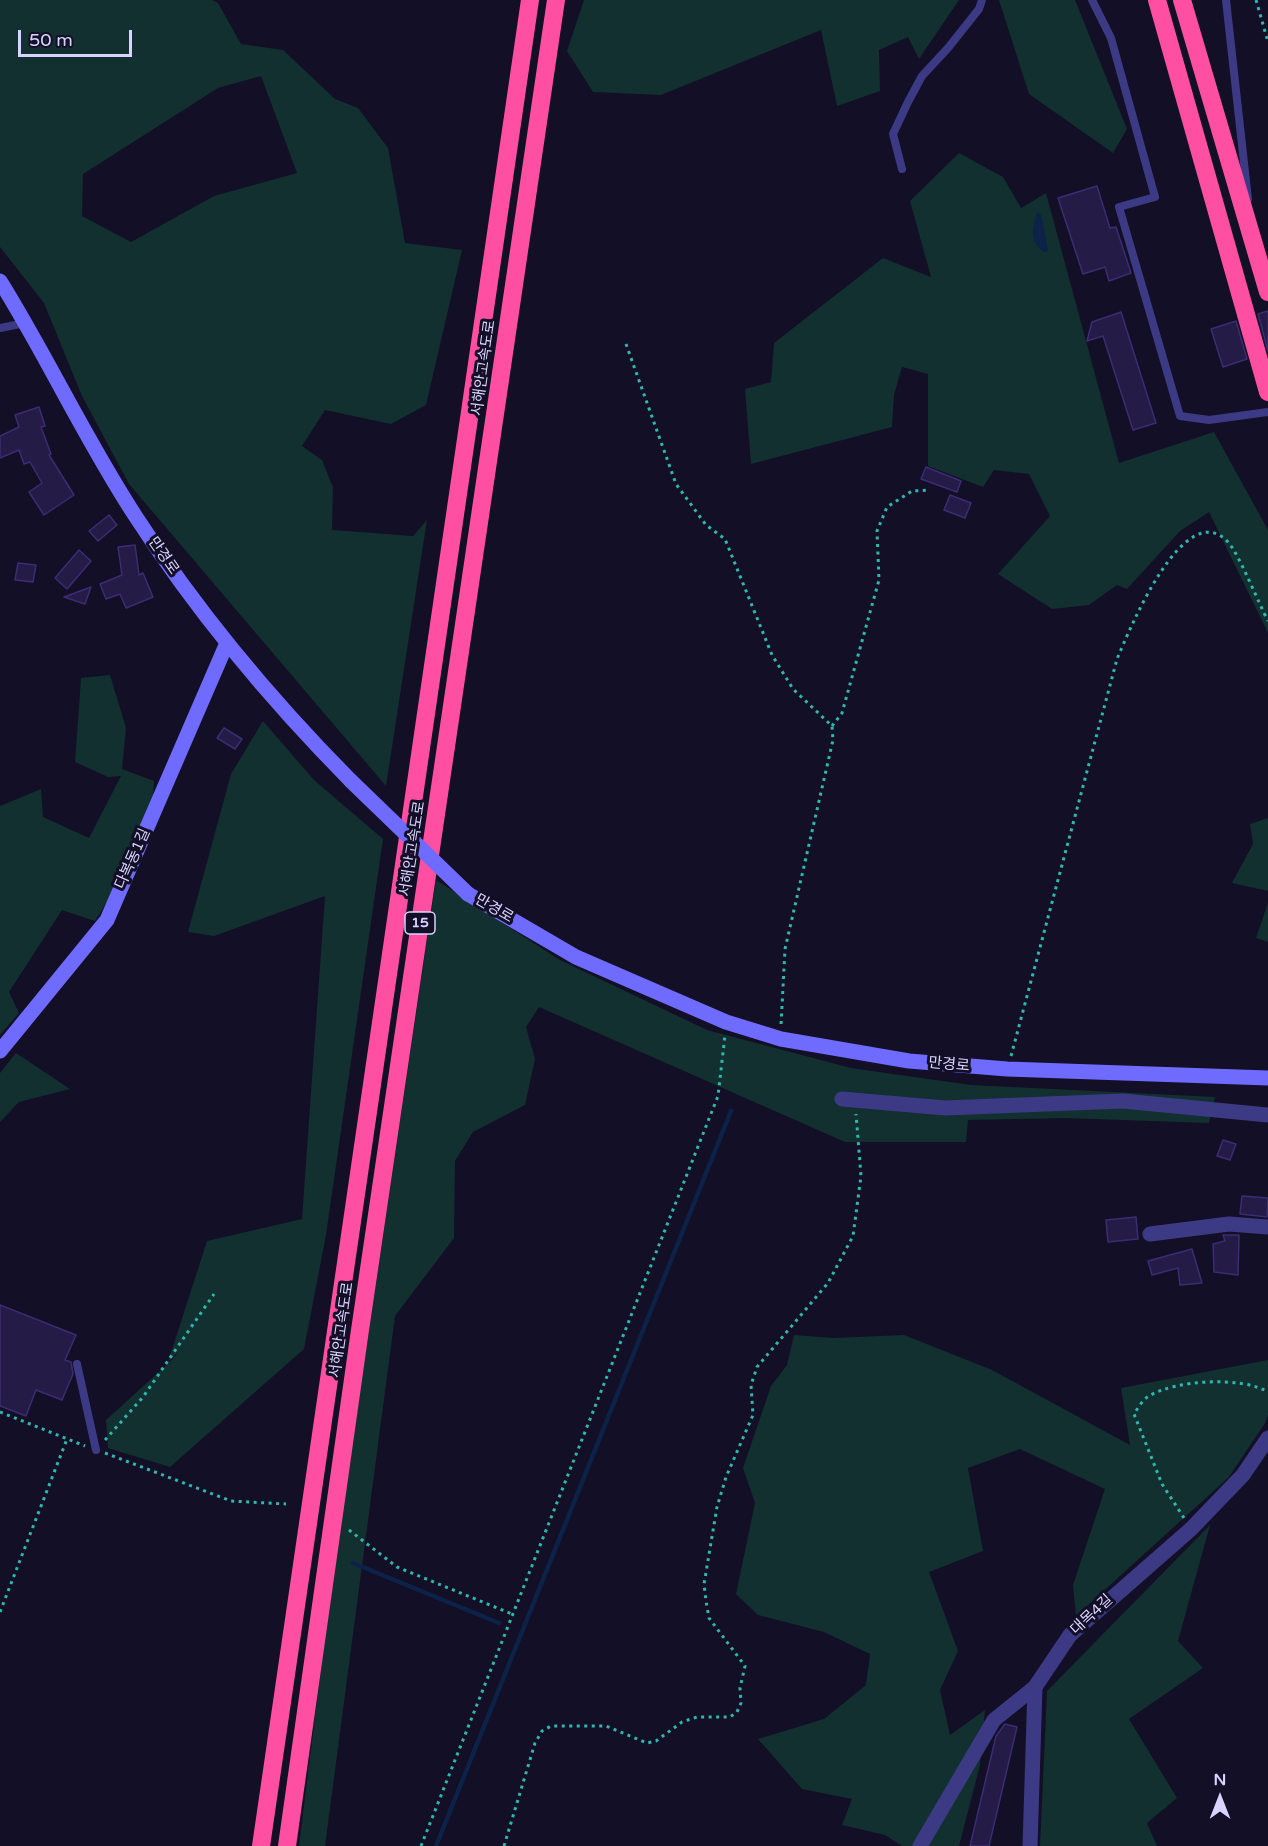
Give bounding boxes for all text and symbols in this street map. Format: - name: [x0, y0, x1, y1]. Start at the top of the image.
- scale bar: [21, 18, 135, 56]
- text: 50 m: [29, 29, 73, 51]
- street label: 서해안고속도로: [468, 319, 500, 417]
- street label: 만경로: [144, 534, 182, 578]
- street label: 서해안고속도로: [397, 800, 429, 898]
- street label: 다복동1길: [112, 826, 154, 892]
- street label: 만경로: [472, 891, 516, 927]
- road number: 15: [405, 912, 435, 934]
- street label: 만경로: [928, 1054, 970, 1076]
- street label: 서해안고속도로: [326, 1281, 358, 1379]
- street label: 대목4길: [1067, 1591, 1117, 1639]
- north arrow: [1190, 1768, 1250, 1828]
- text: N: [1214, 1770, 1226, 1790]

